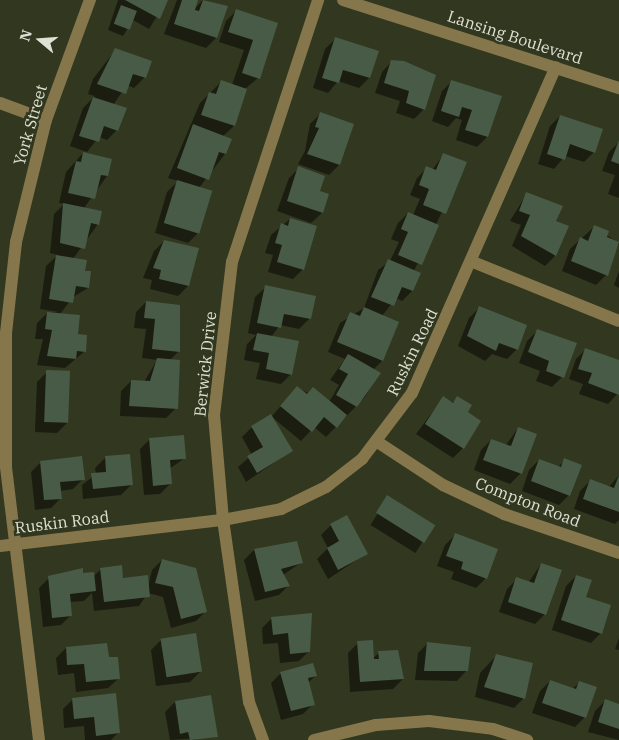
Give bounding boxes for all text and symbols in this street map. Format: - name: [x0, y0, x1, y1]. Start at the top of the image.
- street label: Lansing Boulevard: [445, 6, 585, 68]
- north arrow: [15, 15, 65, 65]
- text: N: [15, 27, 36, 43]
- street label: York Street: [9, 82, 51, 168]
- street label: Ruskin Road: [383, 305, 441, 399]
- street label: Berwick Drive: [190, 310, 220, 418]
- street label: Compton Road: [473, 473, 583, 531]
- street label: Ruskin Road: [14, 507, 110, 537]

